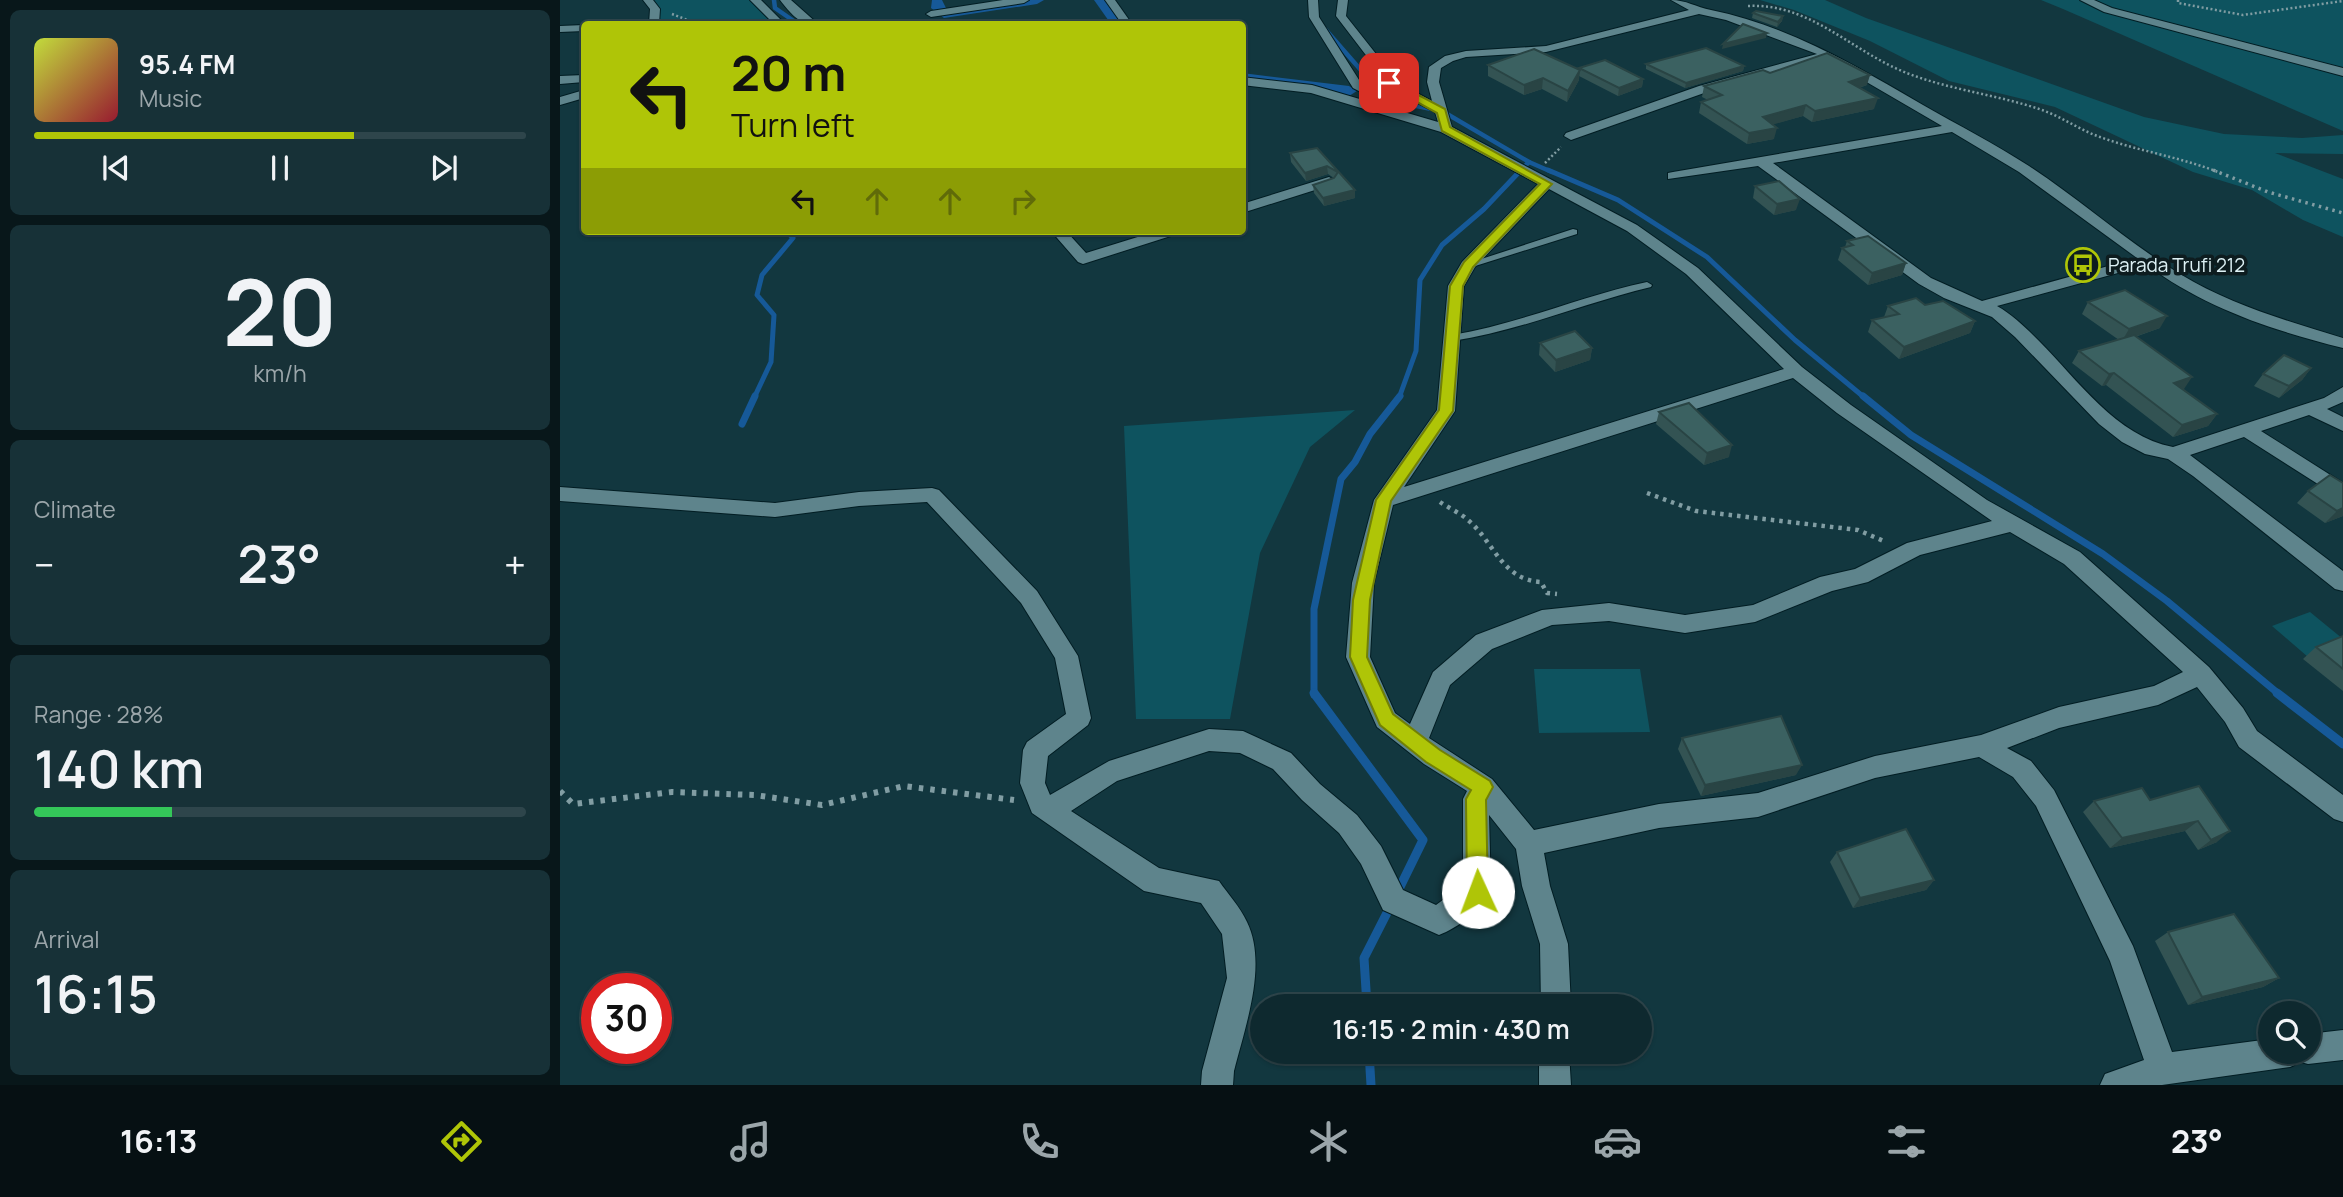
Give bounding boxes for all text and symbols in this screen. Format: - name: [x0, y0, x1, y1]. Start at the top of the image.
- text: 20 m: [731, 39, 846, 106]
- text: 95.4 FM: [139, 46, 235, 82]
- icon: left: [616, 49, 707, 140]
- pin: [1359, 53, 1419, 113]
- icon: arrive: [1370, 64, 1408, 102]
- text: Music: [139, 82, 202, 114]
- text: Turn left: [731, 103, 855, 147]
- icon: previous: [97, 149, 135, 187]
- icon: pause: [261, 149, 299, 187]
- icon: next: [425, 149, 463, 187]
- icon: left: [785, 182, 823, 220]
- icon: ahead: [858, 182, 896, 220]
- icon: ahead: [931, 182, 969, 220]
- icon: right: [1004, 182, 1042, 220]
- bus stop icon: Parada Trufi 212: [2064, 246, 2102, 284]
- text: 20: [223, 249, 337, 373]
- place label: Parada Trufi 212: [2108, 252, 2245, 278]
- text: km/h: [253, 357, 307, 389]
- text: Climate: [34, 493, 116, 525]
- text: 23°: [237, 528, 321, 599]
- text: −: [34, 538, 55, 590]
- text: +: [504, 538, 526, 590]
- text: Range · 28%: [34, 698, 164, 730]
- text: 140 km: [34, 733, 204, 804]
- position arrow: [1441, 855, 1515, 929]
- text: Arrival: [34, 923, 100, 955]
- text: 16:15: [34, 958, 158, 1029]
- speed limit sign: 30: [581, 973, 672, 1064]
- map controls: [2258, 1001, 2321, 1064]
- button: search: [2258, 1001, 2321, 1064]
- text: 16:15 · 2 min · 430 m: [1332, 1011, 1570, 1047]
- icon: directions: [437, 1117, 486, 1166]
- icon: music: [726, 1117, 775, 1166]
- icon: phone: [1015, 1117, 1064, 1166]
- icon: climate: [1304, 1117, 1353, 1166]
- icon: car: [1593, 1117, 1642, 1166]
- icon: filters: [1882, 1117, 1931, 1166]
- text: 16:13: [120, 1119, 197, 1163]
- text: 23°: [2171, 1119, 2223, 1163]

